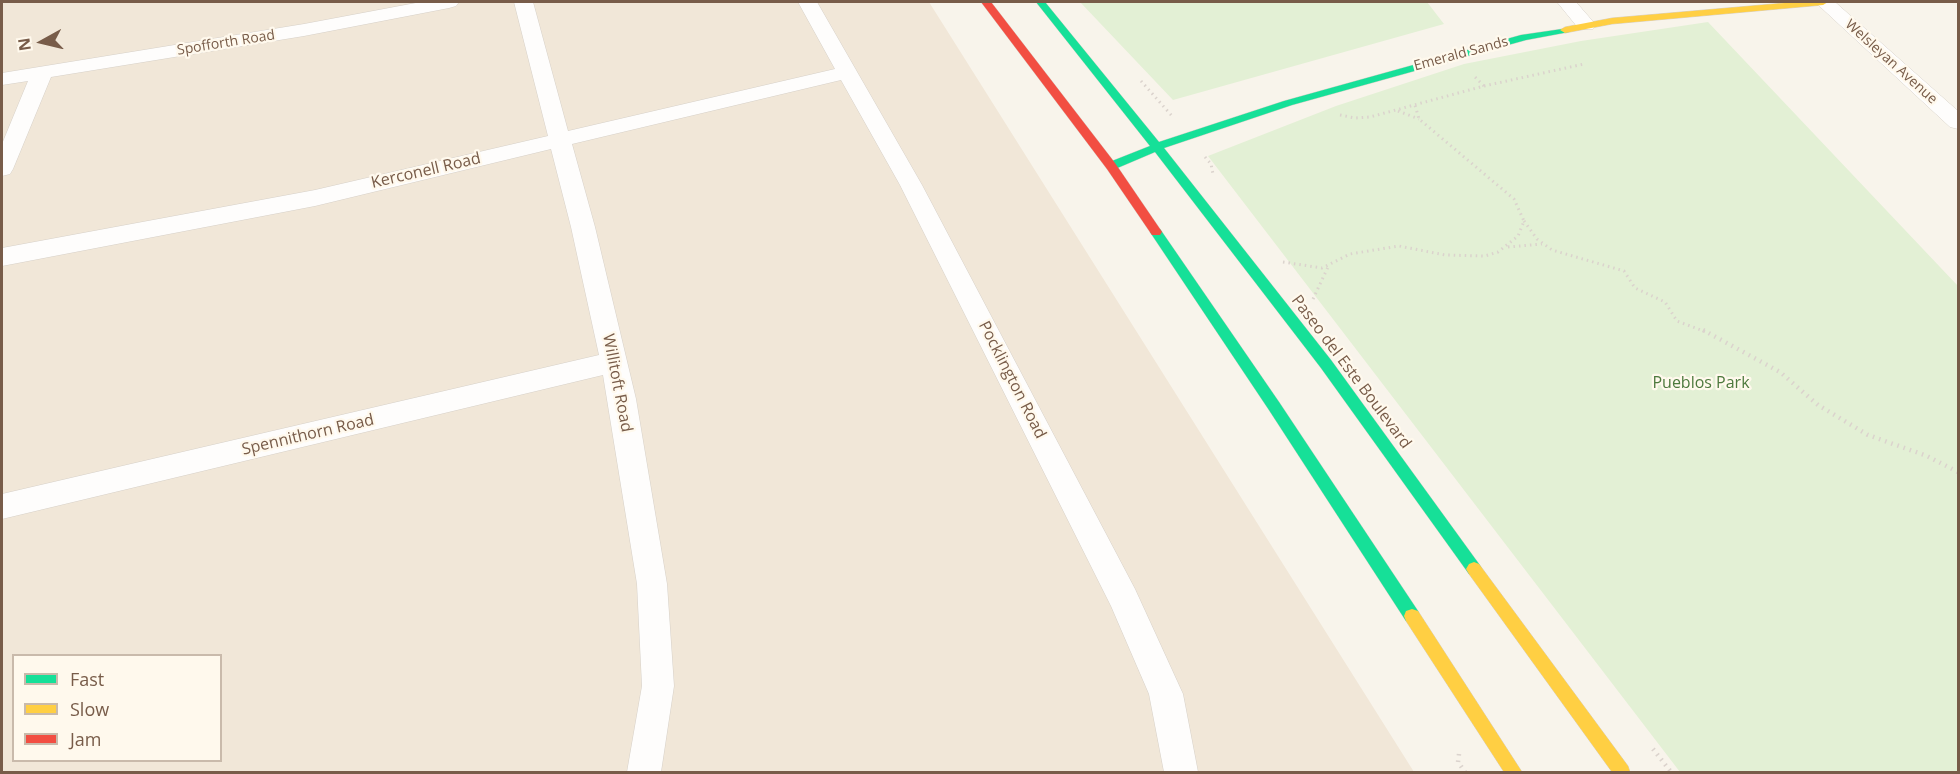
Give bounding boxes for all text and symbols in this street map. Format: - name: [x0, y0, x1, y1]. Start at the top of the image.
- north arrow: [12, 12, 72, 72]
- street label: Welsleyan Avenue: [1841, 16, 1941, 108]
- street label: Spofforth Road: [176, 27, 276, 59]
- street label: Emerald Sands: [1412, 33, 1510, 75]
- text: N: [12, 37, 36, 52]
- street label: Kerconell Road: [369, 149, 483, 193]
- street label: Paseo del Este Boulevard: [1287, 291, 1415, 453]
- street label: Pocklington Road: [974, 318, 1050, 442]
- street label: Willitoft Road: [598, 332, 636, 434]
- park label: Pueblos Park: [1652, 373, 1750, 393]
- street label: Spennithorn Road: [240, 410, 376, 460]
- legend: [12, 654, 222, 762]
- text: Fast: [70, 667, 104, 691]
- text: Slow: [70, 697, 109, 721]
- text: Jam: [70, 727, 102, 751]

